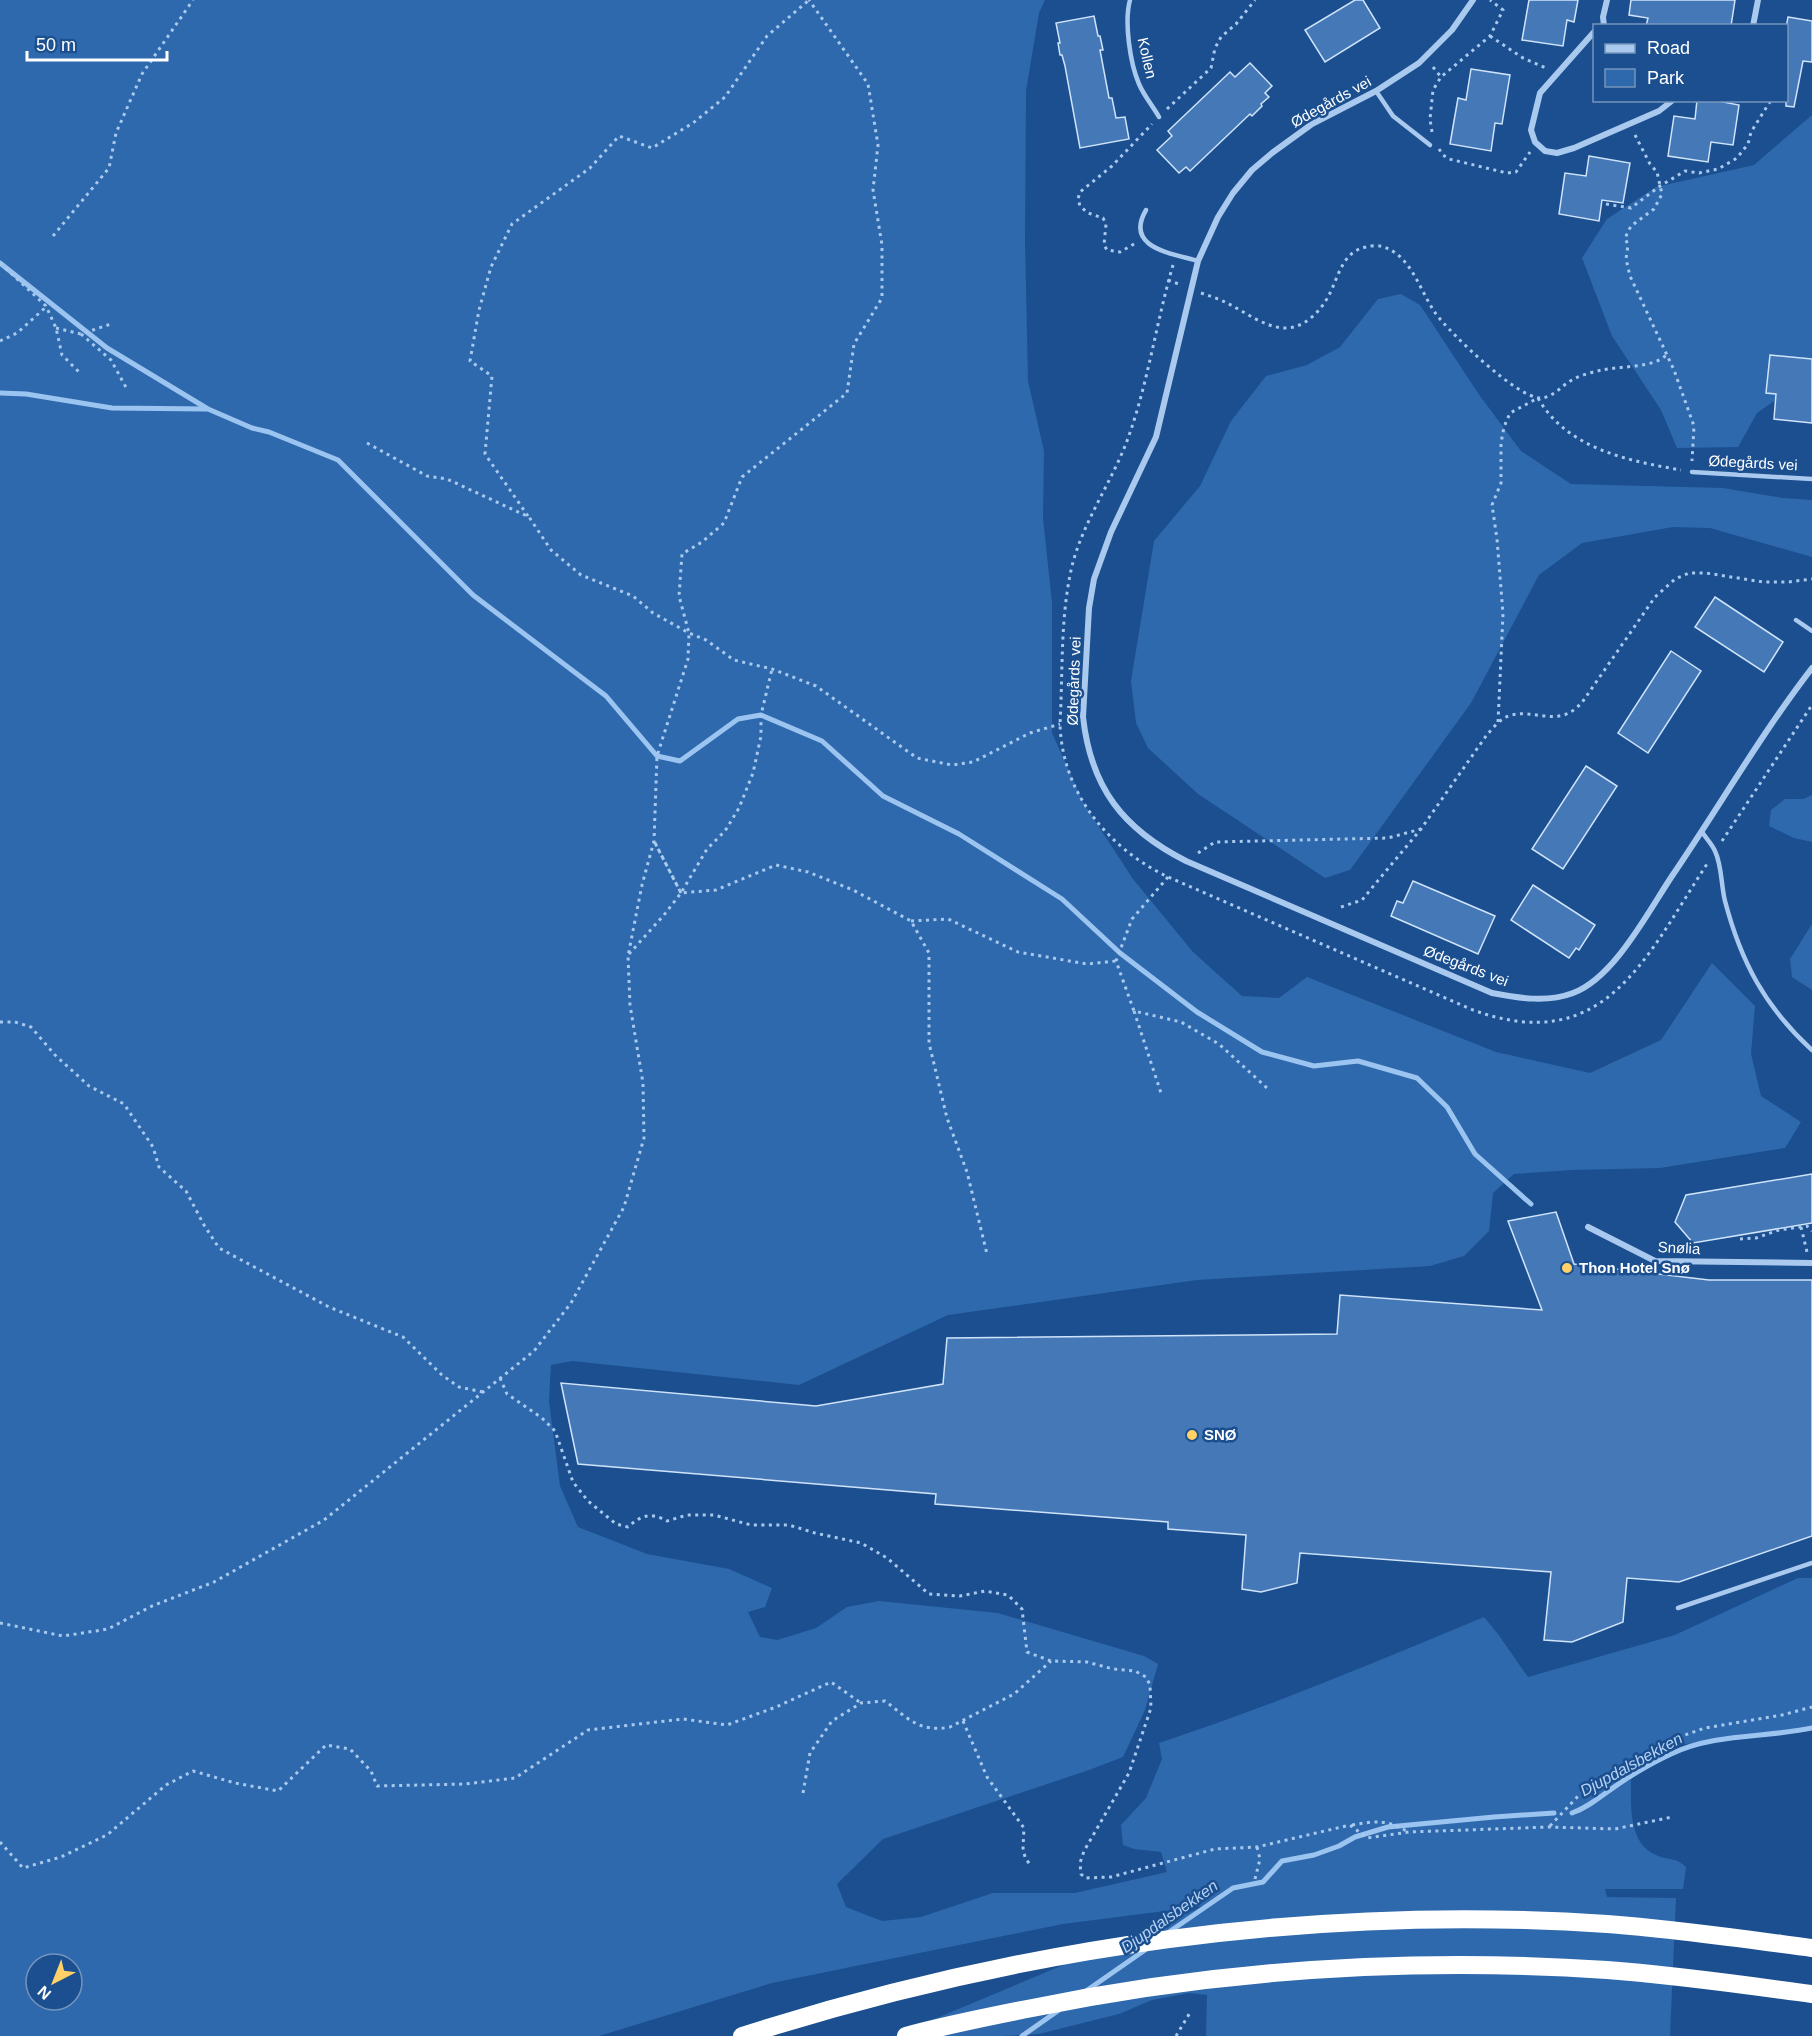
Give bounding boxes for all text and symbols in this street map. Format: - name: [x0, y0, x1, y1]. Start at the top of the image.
- scale bar: [27, 24, 166, 62]
- legend: [1593, 24, 1788, 102]
- text: 50 m: [36, 35, 76, 55]
- street label: Kollen: [1135, 36, 1160, 80]
- text: Road: [1647, 38, 1690, 58]
- text: Park: [1647, 68, 1685, 88]
- street label: Ødegårds vei: [1288, 73, 1374, 131]
- street label: Ødegårds vei: [1708, 452, 1798, 473]
- street label: Ødegårds vei: [1063, 636, 1084, 726]
- street label: Ødegårds vei: [1421, 942, 1511, 989]
- street label: Snølia: [1657, 1238, 1701, 1257]
- place label: Thon Hotel Snø: [1579, 1259, 1691, 1276]
- marker: Thon Hotel Snø: [1560, 1261, 1574, 1275]
- place label: SNØ: [1204, 1426, 1237, 1443]
- marker: SNØ: [1185, 1428, 1199, 1442]
- water label: Djupdalsbekken: [1577, 1729, 1685, 1799]
- water label: Djupdalsbekken: [1118, 1877, 1221, 1956]
- north arrow: [24, 1952, 84, 2012]
- text: N: [34, 1983, 54, 2003]

